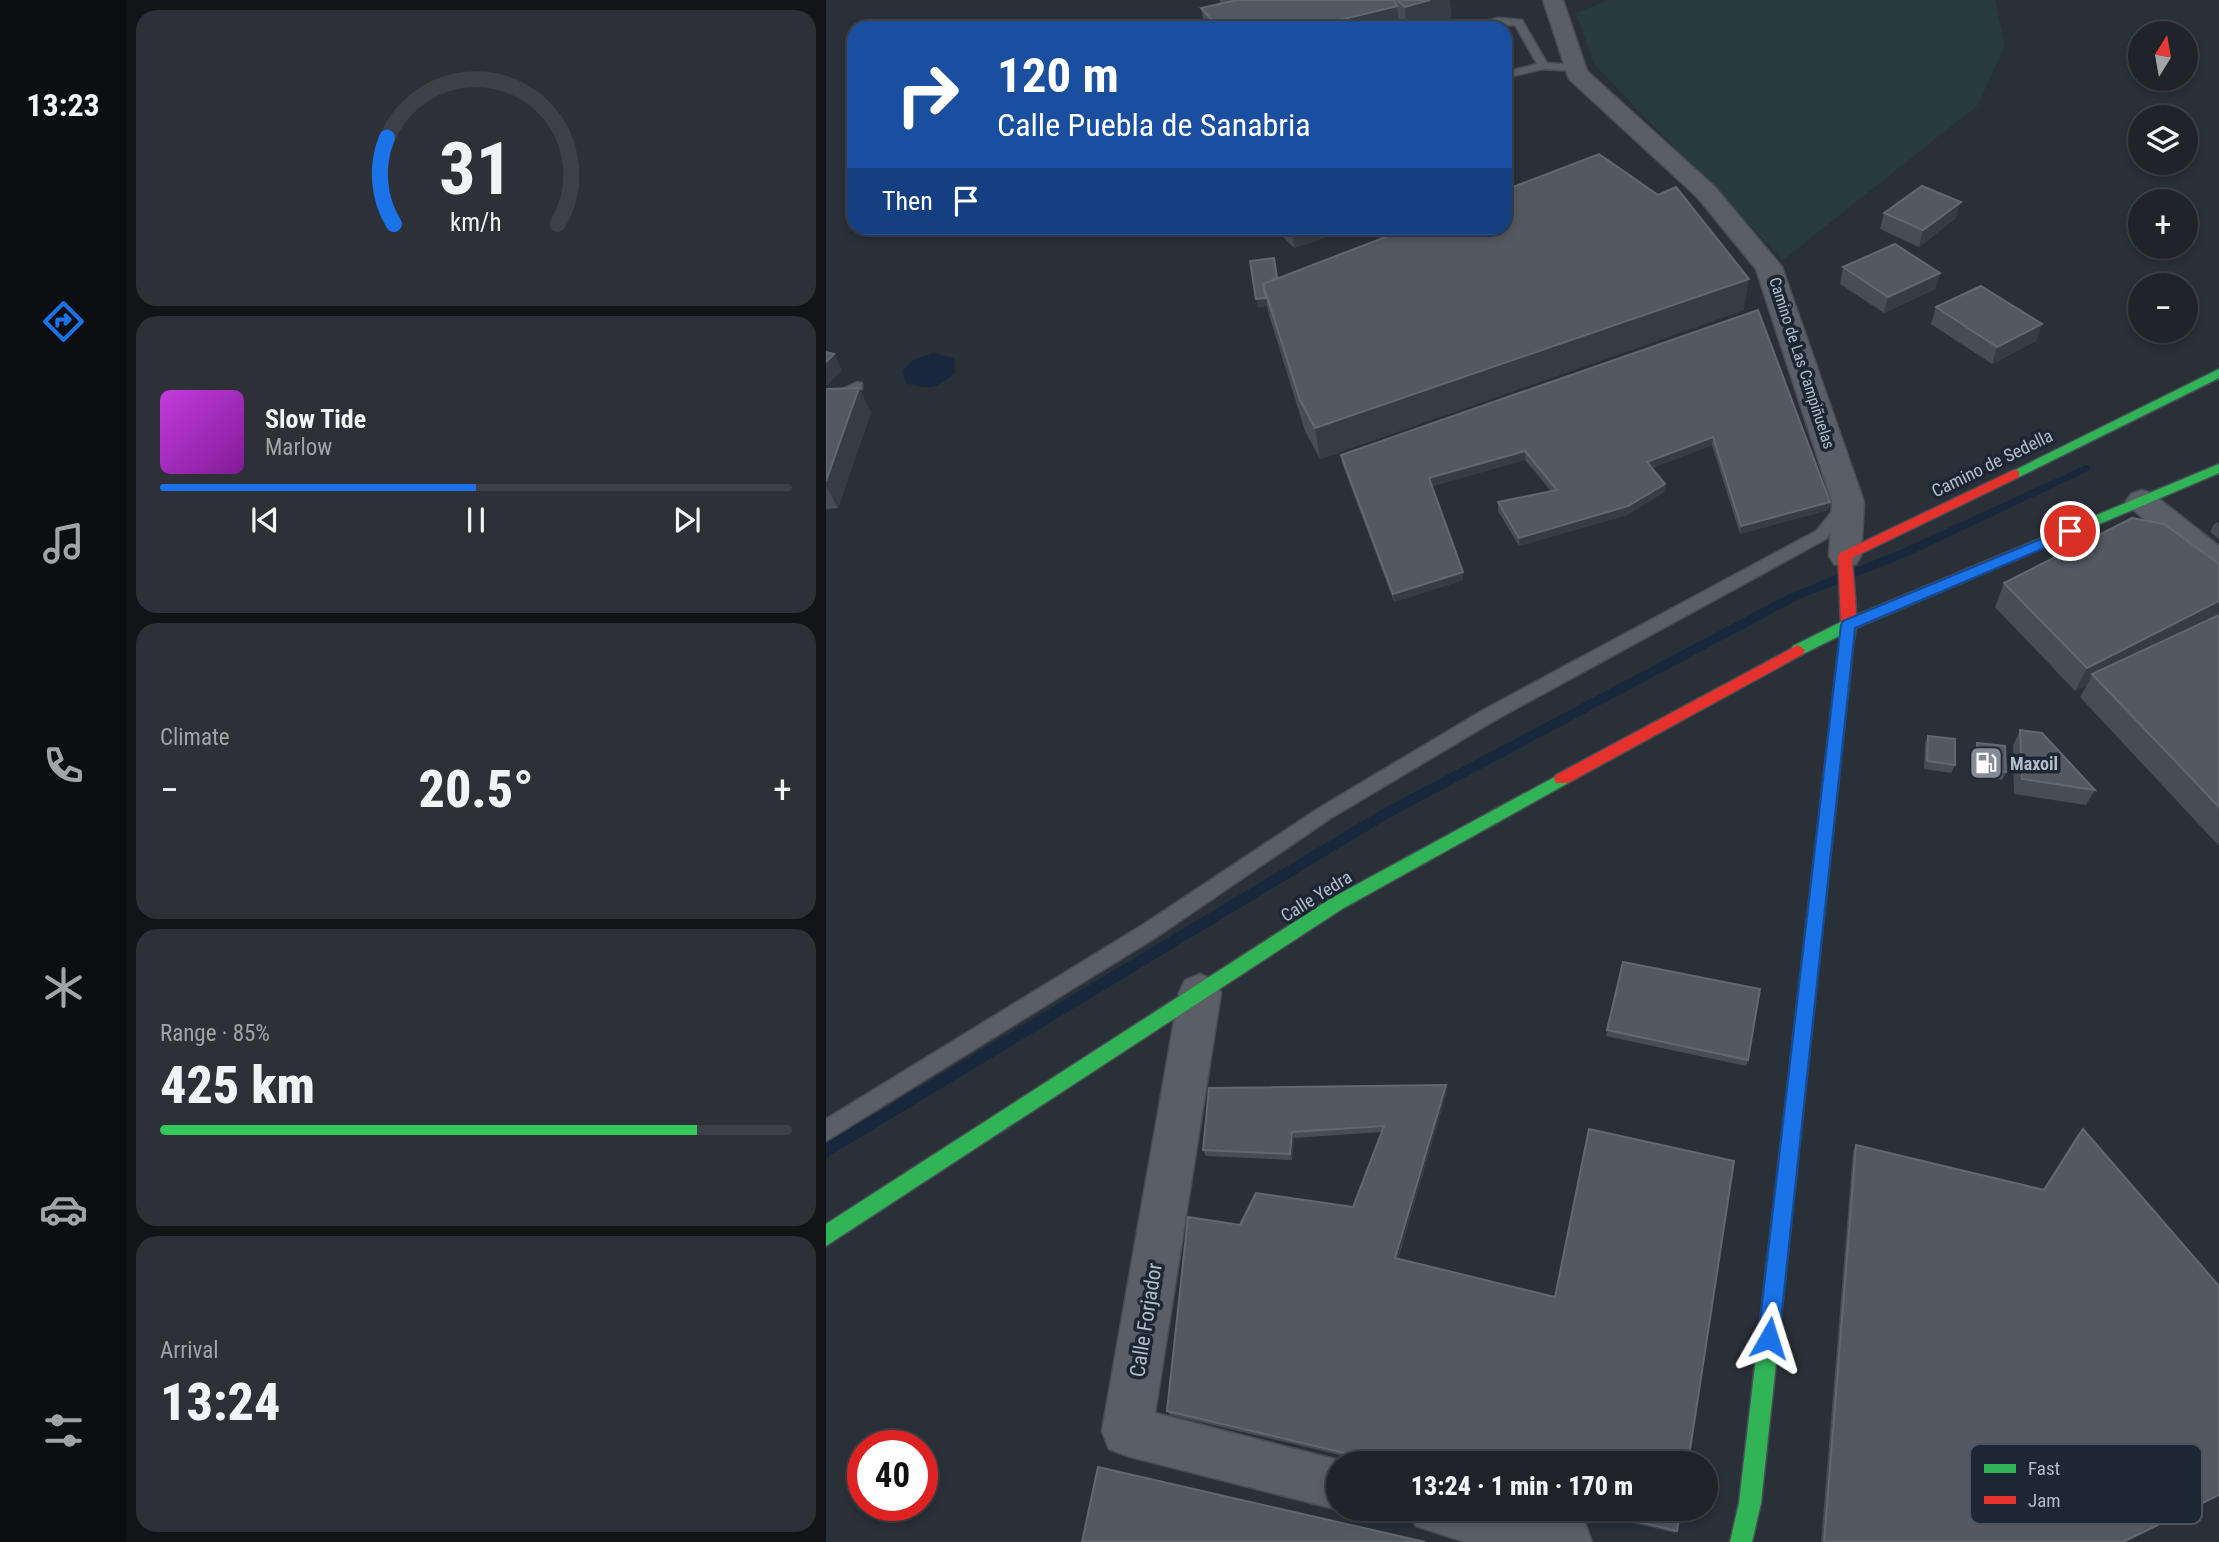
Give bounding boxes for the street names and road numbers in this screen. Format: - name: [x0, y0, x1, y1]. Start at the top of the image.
- street label: Camino de Las Campiñuelas: [1765, 275, 1839, 451]
- street label: Camino de Sedella: [1928, 425, 2056, 501]
- street label: Calle Yedra: [1277, 866, 1355, 926]
- street label: Calle Forjador: [1125, 1261, 1167, 1379]

